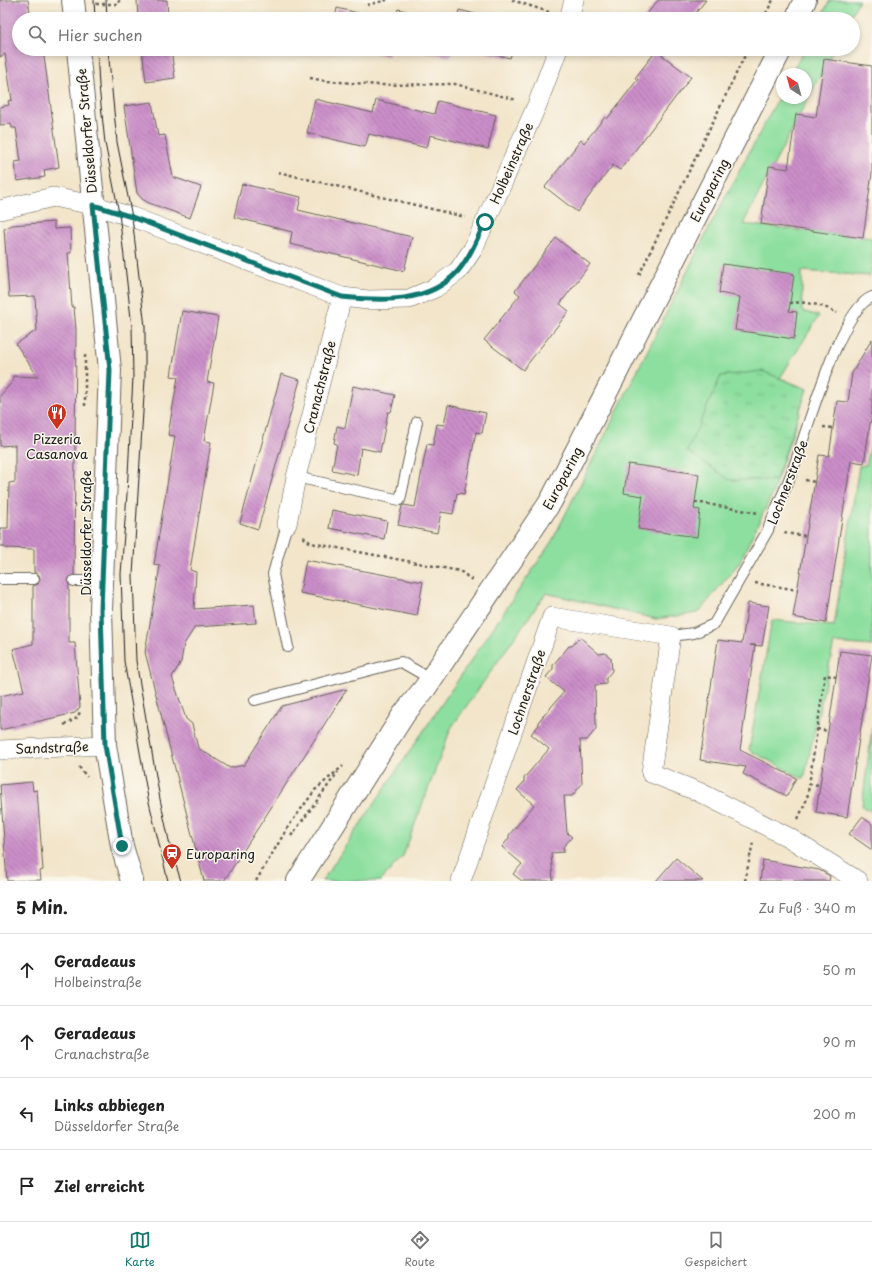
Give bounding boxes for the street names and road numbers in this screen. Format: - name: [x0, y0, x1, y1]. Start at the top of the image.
- street label: Düsseldorfer Straße: [71, 68, 101, 194]
- street label: Holbeinstraße: [485, 119, 538, 207]
- street label: Europaring: [685, 155, 733, 225]
- street label: Cranachstraße: [298, 338, 340, 436]
- street label: Lochnerstraße: [762, 437, 812, 527]
- street label: Europaring: [537, 443, 587, 513]
- street label: Düsseldorfer Straße: [76, 470, 95, 596]
- street label: Lochnerstraße: [502, 647, 550, 737]
- street label: Sandstraße: [15, 736, 89, 758]

